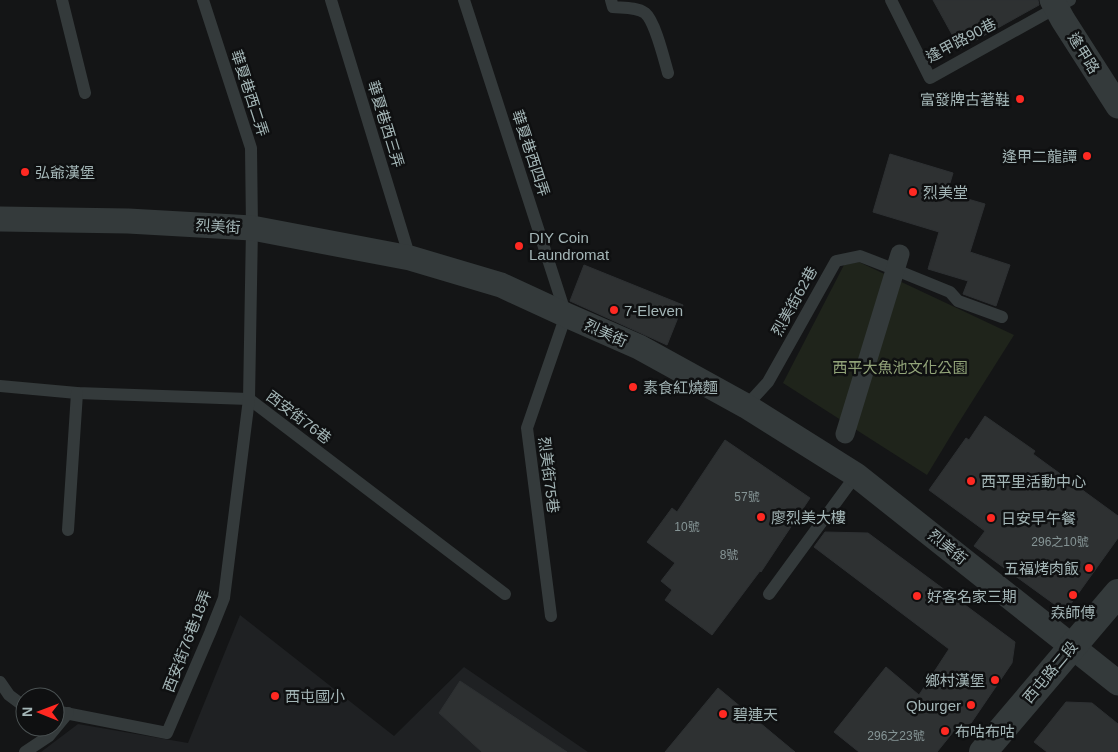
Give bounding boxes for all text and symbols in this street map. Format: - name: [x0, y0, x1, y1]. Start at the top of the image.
- street label: 逢甲路90巷: [923, 14, 999, 66]
- street label: 逢甲路: [1065, 29, 1103, 77]
- street label: 華夏巷西二弄: [228, 48, 272, 138]
- street label: 華夏巷西三弄: [365, 78, 407, 170]
- place label: 富發牌古著鞋: [920, 91, 1010, 108]
- marker: 富發牌古著鞋: [1014, 93, 1026, 105]
- street label: 華夏巷西四弄: [509, 108, 553, 198]
- place label: 逢甲二龍譚: [1002, 148, 1077, 165]
- marker: 逢甲二龍譚: [1081, 150, 1093, 162]
- place label: 弘爺漢堡: [35, 164, 95, 181]
- marker: 弘爺漢堡: [19, 166, 31, 178]
- place label: 烈美堂: [923, 184, 968, 201]
- marker: 烈美堂: [907, 186, 919, 198]
- street label: 烈美街: [195, 216, 241, 236]
- place label: DIY Coin Laundromat: [529, 229, 610, 263]
- marker: DIY Coin Laundromat: [513, 240, 525, 252]
- street label: 烈美街62巷: [768, 263, 820, 339]
- place label: 7-Eleven: [624, 302, 683, 319]
- marker: 7-Eleven: [608, 304, 620, 316]
- street label: 烈美街: [582, 316, 630, 350]
- park label: 西平大魚池文化公園: [832, 359, 968, 376]
- place label: 素食紅燒麵: [643, 379, 718, 396]
- marker: 素食紅燒麵: [627, 381, 639, 393]
- street label: 西安街76巷: [263, 387, 335, 447]
- street label: 烈美街75巷: [536, 436, 562, 514]
- place label: 西平里活動中心: [981, 473, 1086, 490]
- marker: 西平里活動中心: [965, 475, 977, 487]
- house number: 57號: [734, 490, 760, 504]
- place label: 廖烈美大樓: [771, 509, 846, 526]
- place label: 日安早午餐: [1001, 510, 1076, 527]
- marker: 廖烈美大樓: [755, 511, 767, 523]
- marker: 日安早午餐: [985, 512, 997, 524]
- house number: 10號: [674, 520, 700, 534]
- street label: 烈美街: [925, 526, 971, 568]
- house number: 296之10號: [1031, 535, 1089, 549]
- house number: 8號: [720, 548, 738, 562]
- place label: 五福烤肉飯: [1004, 560, 1079, 577]
- marker: 五福烤肉飯: [1083, 562, 1095, 574]
- street label: 西安街76巷18弄: [160, 587, 214, 695]
- place label: 好客名家三期: [927, 588, 1017, 605]
- marker: 𡘙師傅: [1067, 589, 1079, 601]
- marker: 好客名家三期: [911, 590, 923, 602]
- place label: 𡘙師傅: [1050, 604, 1096, 621]
- street label: 西屯路二段: [1019, 638, 1081, 706]
- place label: 鄉村漢堡: [925, 672, 985, 689]
- marker: 鄉村漢堡: [989, 674, 1001, 686]
- north arrow: [15, 687, 65, 737]
- place label: 西屯國小: [285, 688, 345, 705]
- marker: 西屯國小: [269, 690, 281, 702]
- place label: Qburger: [906, 697, 961, 714]
- marker: Qburger: [965, 699, 977, 711]
- place label: 碧連天: [733, 706, 778, 723]
- text: N: [19, 707, 35, 717]
- marker: 碧連天: [717, 708, 729, 720]
- place label: 布咕布咕: [955, 723, 1015, 740]
- marker: 布咕布咕: [939, 725, 951, 737]
- house number: 296之23號: [867, 729, 925, 743]

